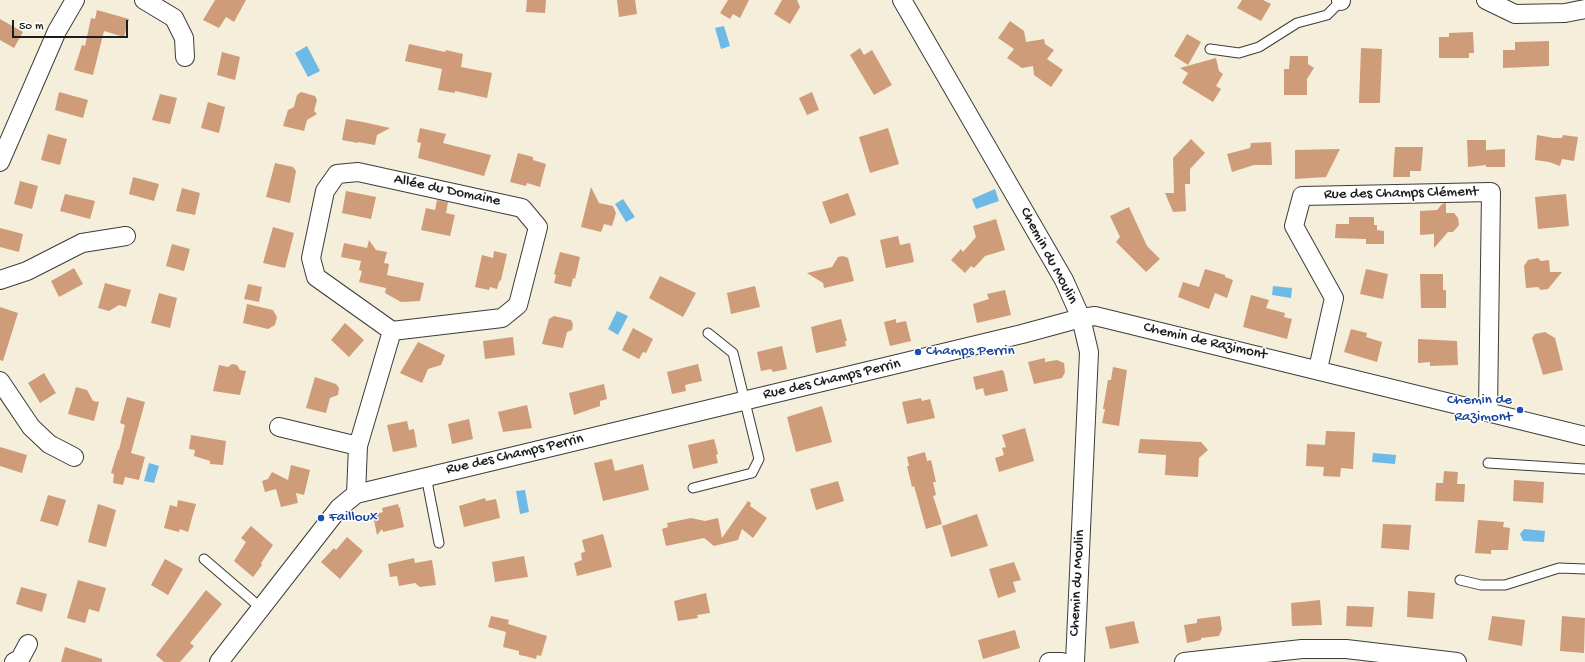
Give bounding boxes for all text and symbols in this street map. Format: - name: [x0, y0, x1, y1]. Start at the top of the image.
- scale bar: [14, 12, 130, 38]
- text: 50 m: [19, 20, 44, 34]
- street label: Allée du Domaine: [392, 171, 502, 211]
- street label: Rue des Champs Clément: [1324, 184, 1478, 204]
- street label: Chemin du Moulin: [1015, 205, 1081, 307]
- street label: Chemin de Razimont: [1141, 319, 1269, 365]
- place label: Champs Perrin: [926, 343, 1015, 361]
- marker: Champs Perrin: [913, 347, 923, 357]
- street label: Rue des Champs Perrin: [762, 355, 902, 405]
- place label: Chemin de Razimont: [1447, 392, 1512, 427]
- marker: Chemin de Razimont: [1515, 405, 1525, 415]
- street label: Rue des Champs Perrin: [445, 430, 585, 480]
- place label: Failloux: [329, 509, 378, 527]
- marker: Failloux: [316, 513, 326, 523]
- street label: Chemin du Moulin: [1066, 529, 1090, 637]

